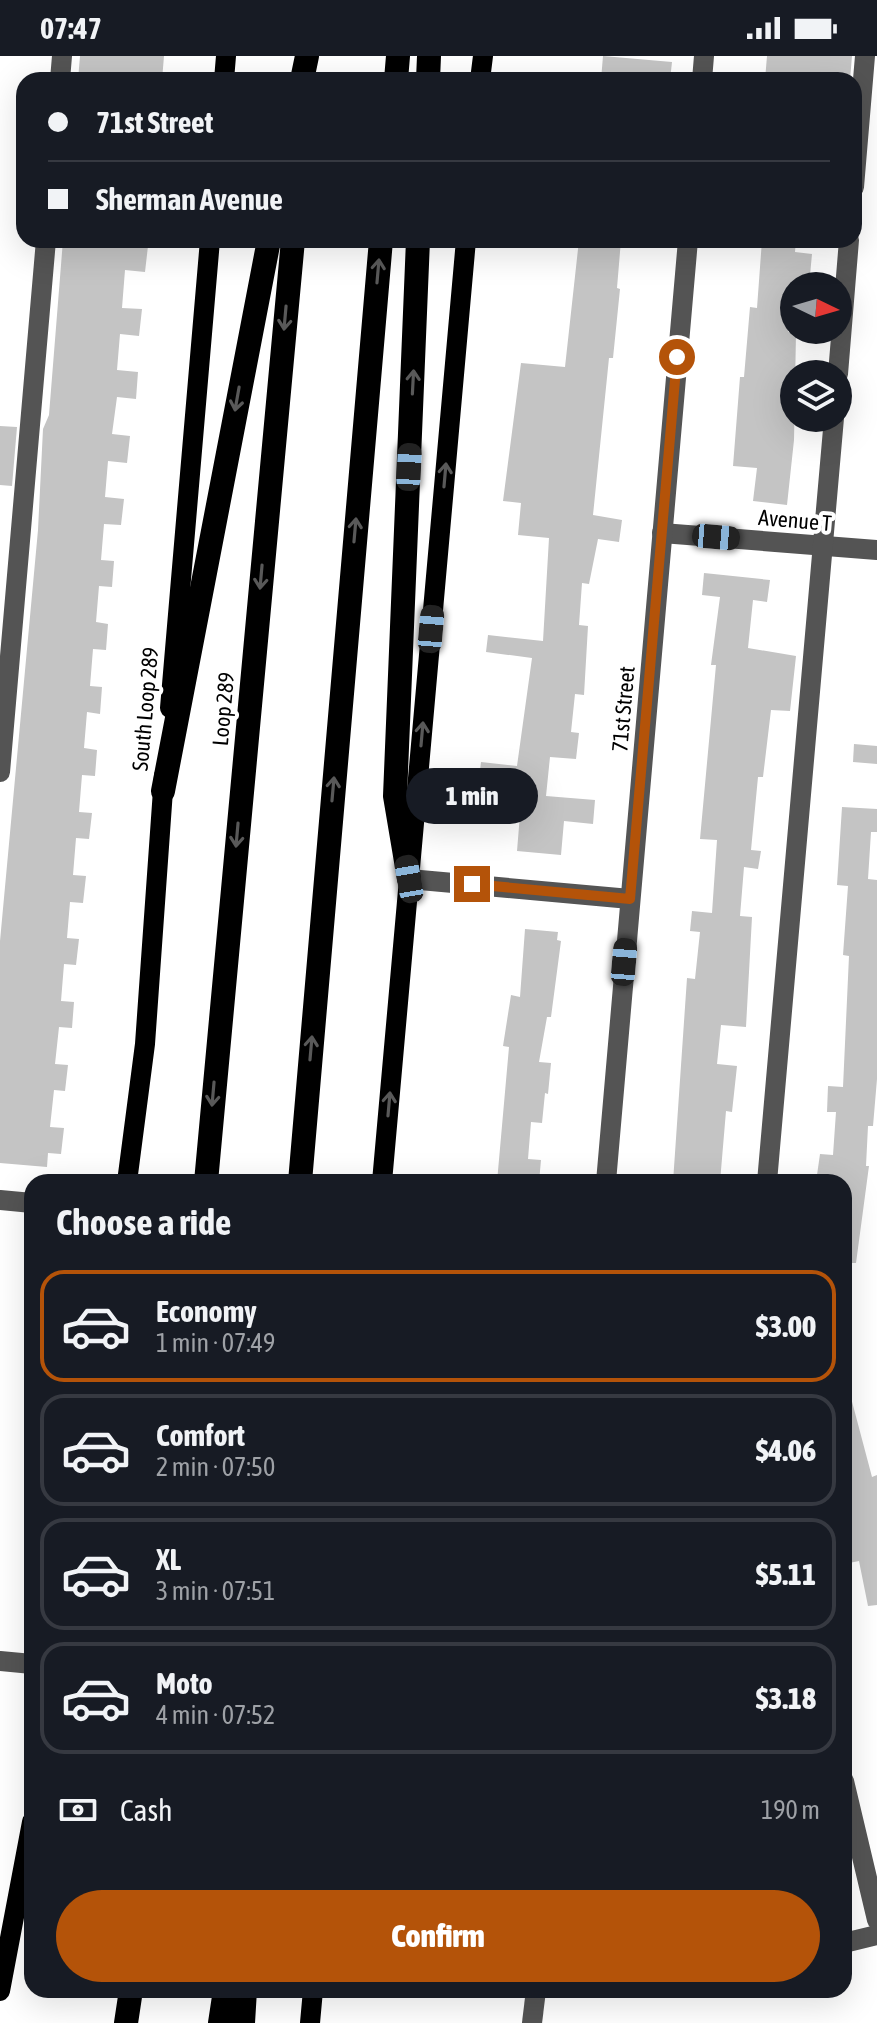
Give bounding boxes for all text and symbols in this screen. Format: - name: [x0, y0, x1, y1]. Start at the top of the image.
- text: 07:47: [40, 11, 102, 45]
- text: 71st Street: [96, 105, 213, 139]
- text: Sherman Avenue: [96, 182, 283, 216]
- one-way arrow: [371, 258, 386, 285]
- north arrow: [780, 272, 852, 344]
- map controls: [780, 272, 852, 432]
- one-way arrow: [278, 304, 293, 331]
- route start: [659, 339, 695, 375]
- button: layers: [780, 360, 852, 432]
- one-way arrow: [406, 369, 421, 396]
- one-way arrow: [228, 386, 243, 411]
- car: [396, 442, 422, 492]
- one-way arrow: [438, 462, 453, 489]
- street label: Avenue T: [757, 504, 833, 536]
- one-way arrow: [348, 517, 363, 544]
- car: [691, 523, 741, 551]
- one-way arrow: [253, 563, 268, 589]
- car: [417, 604, 445, 654]
- street label: South Loop 289: [127, 646, 163, 772]
- street label: 71st Street: [606, 665, 640, 753]
- street label: Loop 289: [207, 671, 239, 747]
- one-way arrow: [415, 721, 430, 748]
- callout: 1 min: [406, 768, 538, 824]
- one-way arrow: [326, 776, 341, 803]
- text: 1 min: [445, 781, 499, 811]
- one-way arrow: [229, 821, 244, 848]
- car: [393, 853, 425, 905]
- route end: [454, 866, 490, 902]
- car: [610, 937, 638, 987]
- one-way arrow: [304, 1036, 319, 1062]
- one-way arrow: [205, 1080, 220, 1107]
- one-way arrow: [382, 1091, 397, 1118]
- text: Choose a ride: [56, 1201, 231, 1243]
- icon: car: [60, 1290, 132, 1362]
- text: Economy: [156, 1294, 257, 1328]
- text: $3.00: [756, 1309, 816, 1343]
- text: 1 min · 07:49: [156, 1328, 275, 1358]
- icon: car: [60, 1414, 132, 1486]
- text: Comfort: [156, 1418, 245, 1452]
- text: $4.06: [756, 1433, 816, 1467]
- text: 2 min · 07:50: [156, 1452, 275, 1482]
- icon: car: [60, 1538, 132, 1610]
- text: XL: [156, 1542, 181, 1576]
- text: $5.11: [756, 1557, 816, 1591]
- text: 3 min · 07:51: [156, 1576, 275, 1606]
- icon: car: [60, 1662, 132, 1734]
- text: Moto: [156, 1666, 213, 1700]
- text: $3.18: [756, 1681, 816, 1715]
- text: 4 min · 07:52: [156, 1700, 275, 1730]
- icon: cash: [56, 1788, 100, 1832]
- text: Cash: [120, 1793, 173, 1827]
- text: 190 m: [761, 1795, 820, 1825]
- button: Confirm: [56, 1890, 820, 1982]

